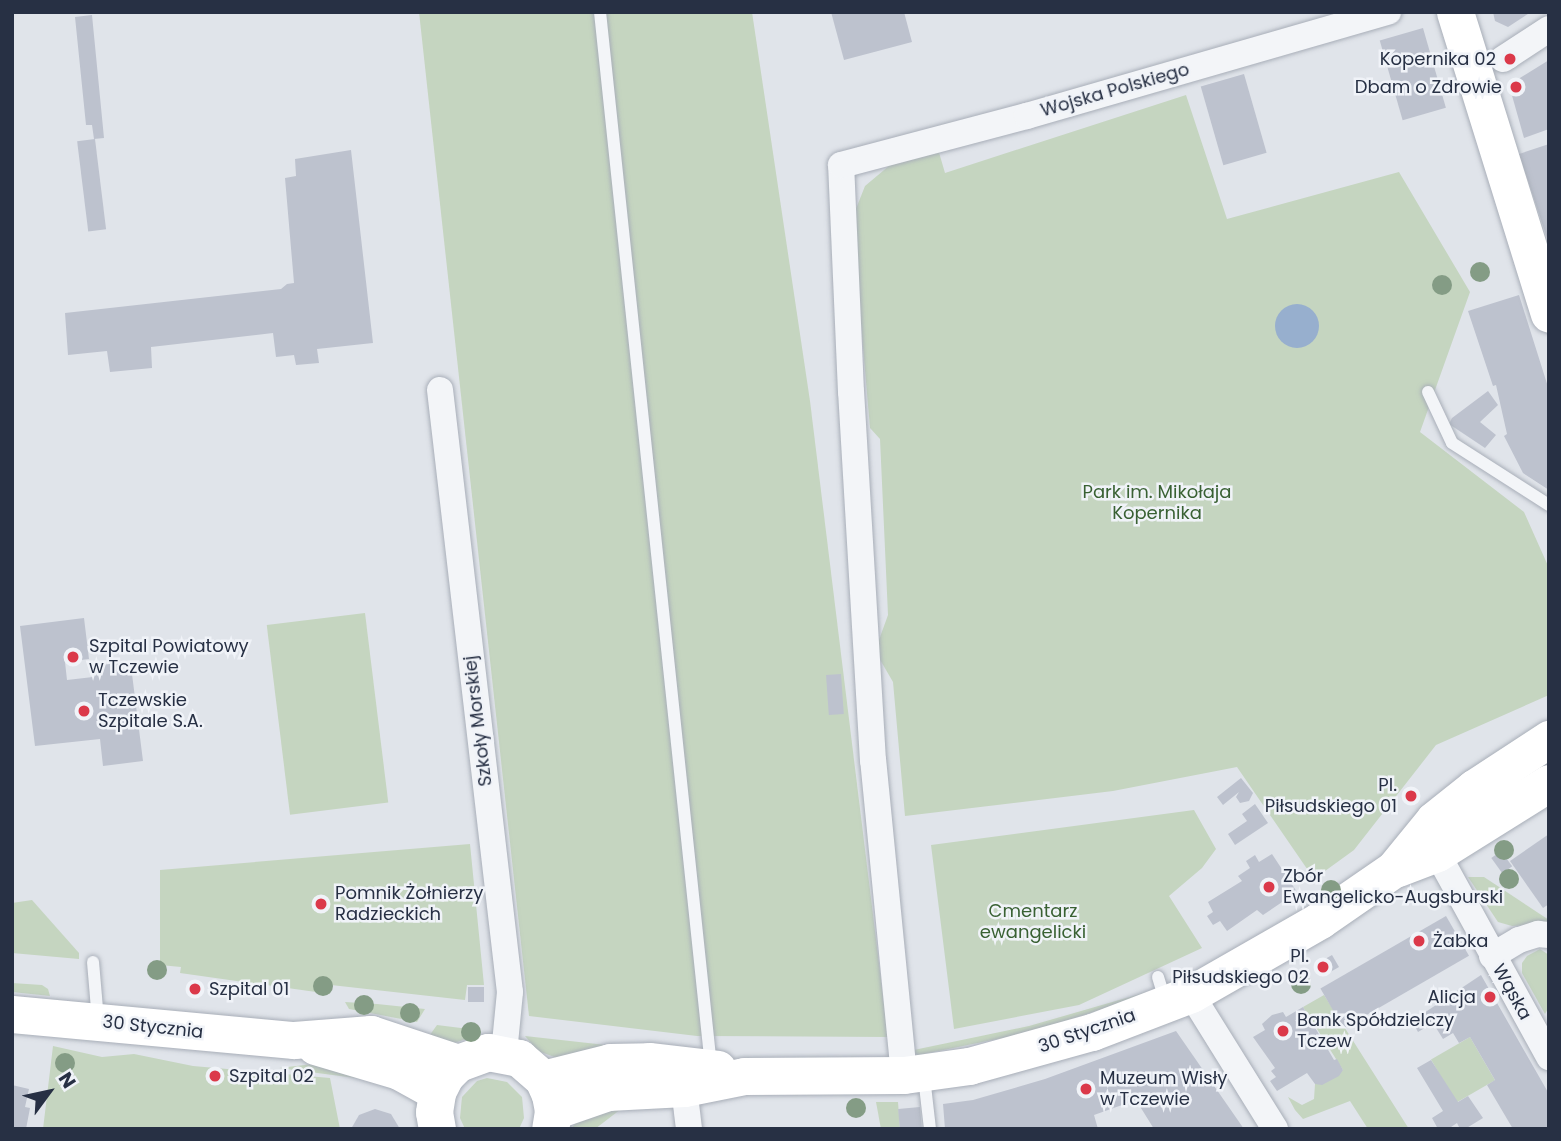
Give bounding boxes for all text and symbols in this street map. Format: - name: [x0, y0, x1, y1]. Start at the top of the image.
- place label: Kopernika 02: [1380, 48, 1496, 70]
- marker: Kopernika 02: [1502, 51, 1518, 67]
- street label: Wojska Polskiego: [1038, 58, 1192, 122]
- place label: Dbam o Zdrowie: [1355, 76, 1502, 98]
- marker: Dbam o Zdrowie: [1508, 79, 1524, 95]
- park label: Park im. Mikołaja Kopernika: [1083, 482, 1231, 524]
- place label: Szpital Powiatowy w Tczewie: [89, 636, 249, 678]
- marker: Szpital Powiatowy w Tczewie: [63, 647, 83, 667]
- street label: Szkoły Morskiej: [459, 654, 497, 788]
- place label: Tczewskie Szpitale S.A.: [98, 690, 203, 732]
- marker: Tczewskie Szpitale S.A.: [76, 703, 92, 719]
- place label: Pl. Piłsudskiego 01: [1265, 775, 1397, 818]
- marker: Pl. Piłsudskiego 01: [1403, 788, 1419, 804]
- place label: Zbór Ewangelicko-Augsburski: [1283, 866, 1503, 908]
- marker: Zbór Ewangelicko-Augsburski: [1261, 879, 1277, 895]
- place label: Pomnik Żołnierzy Radzieckich: [335, 883, 483, 926]
- marker: Pomnik Żołnierzy Radzieckich: [313, 896, 329, 912]
- park label: Cmentarz ewangelicki: [980, 901, 1086, 944]
- place label: Żabka: [1433, 930, 1489, 952]
- marker: Żabka: [1411, 933, 1427, 949]
- place label: Pl. Piłsudskiego 02: [1172, 946, 1309, 988]
- marker: Pl. Piłsudskiego 02: [1315, 959, 1331, 975]
- street label: Wąska: [1488, 960, 1536, 1024]
- place label: Szpital 01: [209, 978, 289, 1000]
- marker: Szpital 01: [187, 981, 203, 997]
- place label: Alicja: [1427, 986, 1476, 1008]
- marker: Alicja: [1482, 989, 1498, 1005]
- street label: 30 Stycznia: [1036, 1004, 1138, 1058]
- place label: Bank Spółdzielczy Tczew: [1297, 1010, 1454, 1052]
- street label: 30 Stycznia: [102, 1011, 204, 1043]
- marker: Bank Spółdzielczy Tczew: [1275, 1023, 1291, 1039]
- north arrow: [14, 1057, 84, 1127]
- place label: Szpital 02: [229, 1065, 314, 1087]
- text: N: [52, 1067, 82, 1094]
- marker: Szpital 02: [207, 1068, 223, 1084]
- place label: Muzeum Wisły w Tczewie: [1100, 1068, 1227, 1110]
- marker: Muzeum Wisły w Tczewie: [1078, 1081, 1094, 1097]

